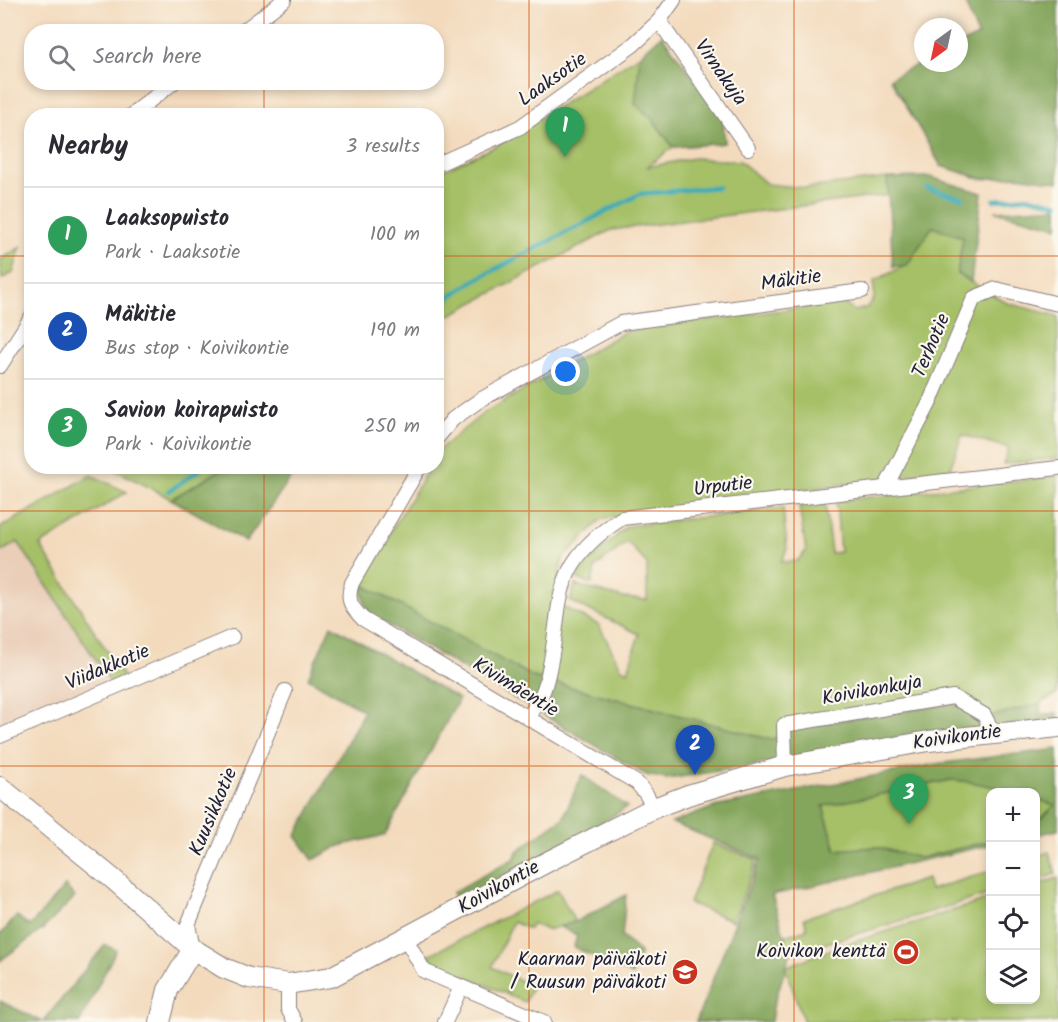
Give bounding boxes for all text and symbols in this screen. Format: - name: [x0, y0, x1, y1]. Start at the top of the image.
- north arrow: [914, 18, 968, 72]
- search box: [24, 24, 444, 90]
- street label: Virnakuja: [685, 33, 755, 113]
- text: Search here: [93, 40, 201, 75]
- icon: search: [45, 41, 78, 74]
- street label: Laaksotie: [512, 44, 594, 116]
- pin: 1: [546, 108, 584, 157]
- text: Nearby: [48, 126, 128, 168]
- text: 3 results: [346, 131, 420, 163]
- text: Laaksopuisto: [105, 202, 229, 237]
- text: 1: [64, 219, 71, 251]
- text: 100 m: [370, 219, 420, 251]
- text: Park · Laaksotie: [105, 237, 240, 269]
- street label: Mäkitie: [759, 261, 823, 301]
- text: Mäkitie: [105, 298, 176, 333]
- street label: Terhotie: [904, 309, 960, 383]
- text: 2: [62, 315, 73, 347]
- text: 190 m: [370, 315, 420, 347]
- text: Bus stop · Koivikontie: [105, 333, 289, 365]
- your location: [551, 357, 580, 386]
- text: Savion koirapuisto: [105, 394, 278, 429]
- text: 3: [62, 411, 73, 443]
- text: 250 m: [364, 411, 420, 443]
- text: Park · Koivikontie: [105, 429, 251, 461]
- street label: Urputie: [692, 468, 754, 506]
- street label: Viidakkotie: [61, 636, 155, 700]
- street label: Kivimäentie: [465, 649, 565, 727]
- street label: Koivikonkuja: [819, 666, 925, 716]
- street label: Koivikontie: [910, 716, 1004, 760]
- pin: 2: [676, 726, 714, 775]
- street label: Kuusikkotie: [181, 763, 247, 861]
- pin: 3: [890, 774, 928, 824]
- map controls: [986, 788, 1040, 1004]
- button: +: [986, 788, 1040, 842]
- button: −: [986, 842, 1040, 896]
- street label: Koivikontie: [452, 852, 546, 924]
- button: locate: [986, 896, 1040, 950]
- place label: Koivikon kenttä: [756, 936, 888, 968]
- sports icon: Koivikon kenttä: [891, 937, 921, 967]
- place label: Kaarnan päiväkoti / Ruusun päiväkoti: [511, 944, 667, 999]
- button: layers: [986, 950, 1040, 1004]
- school or university icon: Kaarnan päiväkoti / Ruusun päiväkoti: [670, 957, 700, 987]

